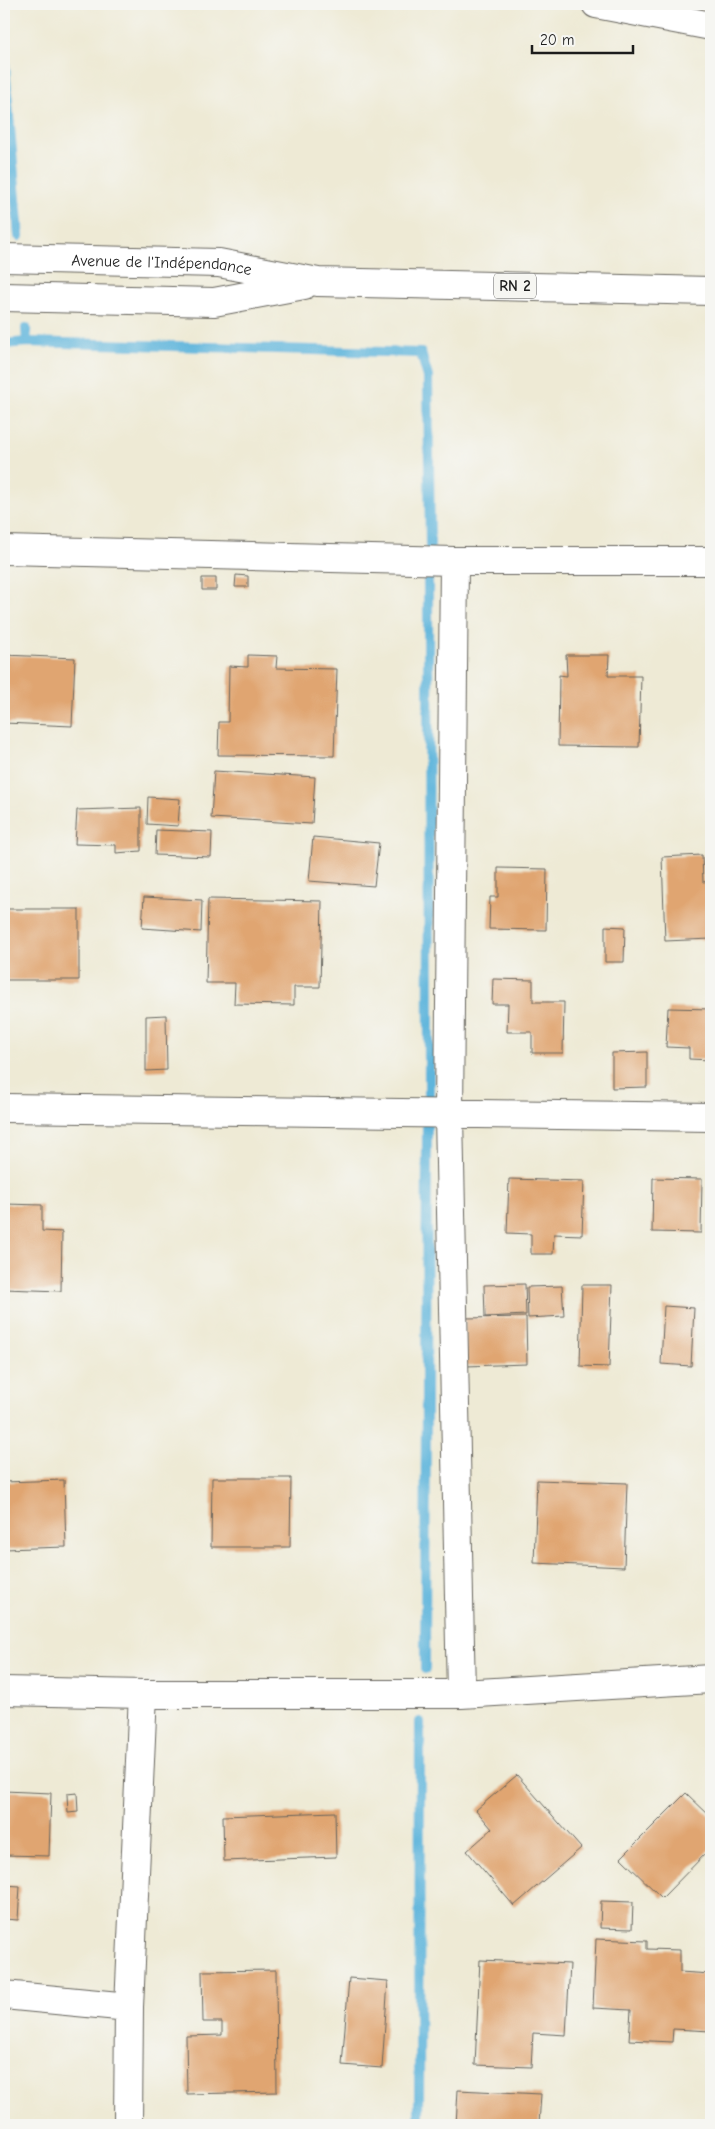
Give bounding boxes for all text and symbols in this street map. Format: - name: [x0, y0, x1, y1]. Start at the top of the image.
- scale bar: [532, 22, 634, 54]
- text: 20 m: [540, 31, 574, 49]
- street label: Avenue de l'Indépendance: [71, 252, 253, 279]
- road number: RN 2: [494, 274, 536, 298]

